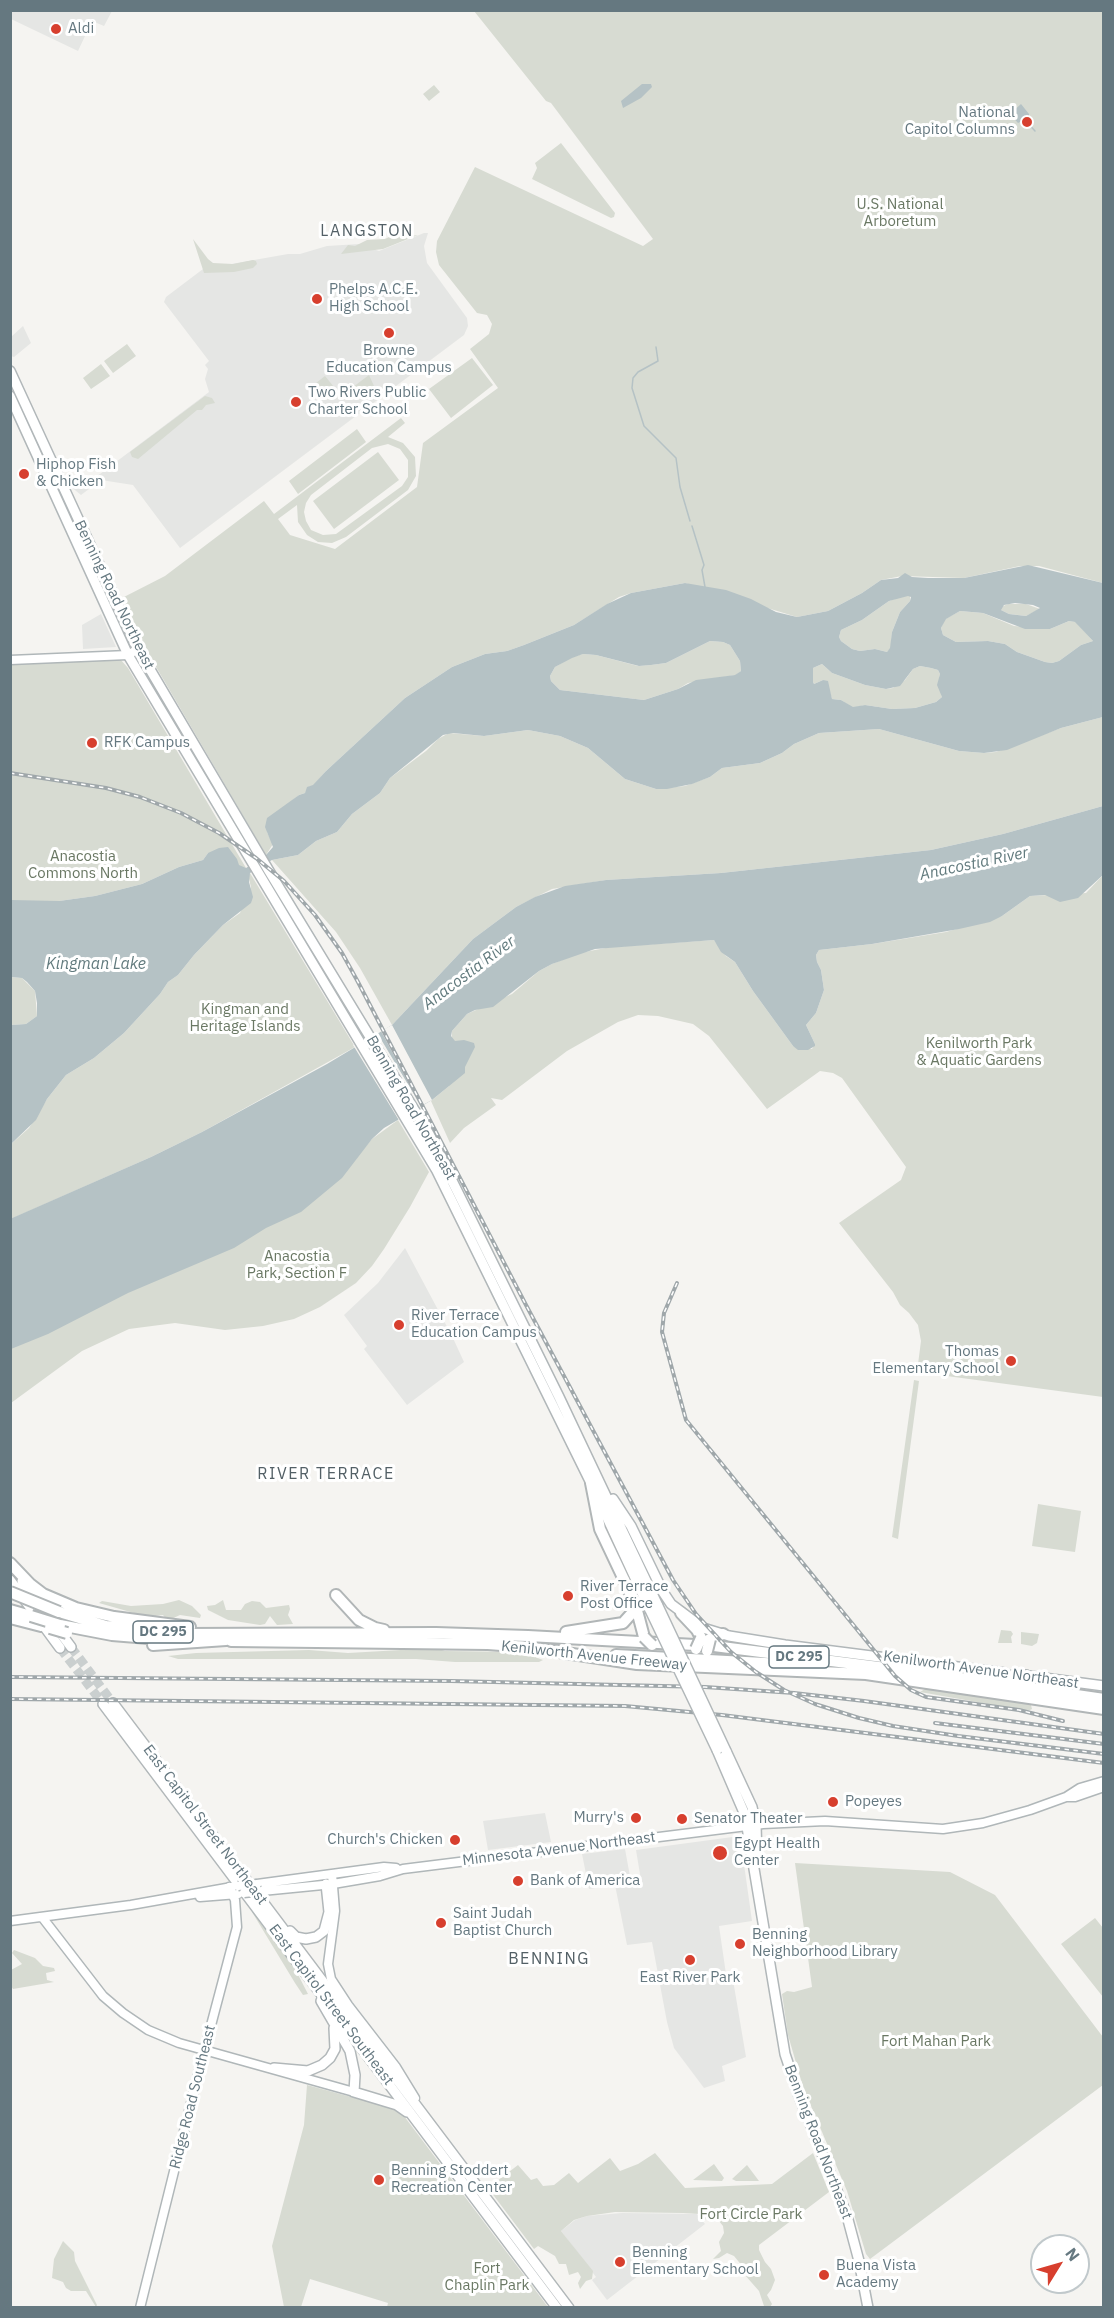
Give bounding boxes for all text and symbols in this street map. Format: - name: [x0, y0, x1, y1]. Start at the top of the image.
- place label: Aldi: [68, 20, 94, 38]
- marker: Aldi: [49, 22, 63, 36]
- place label: National Capitol Columns: [905, 104, 1015, 139]
- marker: National Capitol Columns: [1020, 115, 1034, 129]
- park label: U.S. National Arboretum: [857, 196, 943, 231]
- district label: LANGSTON: [320, 221, 414, 241]
- place label: Phelps A.C.E. High School: [329, 281, 418, 316]
- marker: Phelps A.C.E. High School: [310, 292, 324, 306]
- marker: Browne Education Campus: [382, 326, 396, 340]
- place label: Browne Education Campus: [326, 342, 452, 377]
- place label: Two Rivers Public Charter School: [308, 384, 426, 419]
- marker: Two Rivers Public Charter School: [289, 395, 303, 409]
- place label: Hiphop Fish & Chicken: [36, 456, 116, 491]
- marker: Hiphop Fish & Chicken: [17, 467, 31, 481]
- street label: Benning Road Northeast: [70, 517, 158, 673]
- place label: RFK Campus: [104, 734, 190, 752]
- marker: RFK Campus: [85, 736, 99, 750]
- water label: Anacostia River: [918, 843, 1030, 885]
- park label: Anacostia Commons North: [28, 848, 138, 883]
- water label: Anacostia River: [419, 932, 519, 1014]
- water label: Kingman Lake: [46, 954, 146, 974]
- park label: Kingman and Heritage Islands: [190, 1001, 300, 1036]
- street label: Benning Road Northeast: [362, 1033, 460, 1183]
- park label: Kenilworth Park & Aquatic Gardens: [916, 1035, 1042, 1070]
- park label: Anacostia Park, Section F: [247, 1248, 347, 1283]
- place label: River Terrace Education Campus: [411, 1307, 537, 1342]
- marker: River Terrace Education Campus: [392, 1318, 406, 1332]
- place label: Thomas Elementary School: [872, 1343, 999, 1378]
- marker: Thomas Elementary School: [1004, 1354, 1018, 1368]
- district label: RIVER TERRACE: [257, 1464, 395, 1484]
- place label: River Terrace Post Office: [580, 1578, 668, 1613]
- marker: River Terrace Post Office: [561, 1589, 575, 1603]
- road number: DC 295: [133, 1621, 193, 1643]
- street label: Kenilworth Avenue Freeway: [500, 1637, 688, 1675]
- road number: DC 295: [769, 1646, 829, 1668]
- street label: Kenilworth Avenue Northeast: [882, 1647, 1080, 1693]
- street label: East Capitol Street Northeast: [139, 1742, 271, 1908]
- place label: Popeyes: [845, 1793, 902, 1811]
- marker: Popeyes: [826, 1795, 840, 1809]
- place label: Murry's: [573, 1809, 624, 1827]
- place label: Senator Theater: [694, 1810, 802, 1828]
- marker: Murry's: [629, 1811, 643, 1825]
- marker: Senator Theater: [675, 1812, 689, 1826]
- street label: Minnesota Avenue Northeast: [461, 1828, 657, 1870]
- place label: Church's Chicken: [327, 1831, 443, 1849]
- marker: Church's Chicken: [448, 1833, 462, 1847]
- place label: Egypt Health Center: [734, 1835, 820, 1870]
- marker: Egypt Health Center: [711, 1844, 729, 1862]
- place label: Bank of America: [530, 1872, 640, 1890]
- marker: Bank of America: [511, 1874, 525, 1888]
- place label: Saint Judah Baptist Church: [453, 1905, 552, 1940]
- marker: Saint Judah Baptist Church: [434, 1916, 448, 1930]
- street label: East Capitol Street Southeast: [265, 1921, 397, 2089]
- place label: Benning Neighborhood Library: [752, 1926, 898, 1961]
- marker: Benning Neighborhood Library: [733, 1937, 747, 1951]
- district label: BENNING: [508, 1949, 590, 1969]
- marker: East River Park: [683, 1953, 697, 1967]
- place label: East River Park: [639, 1969, 741, 1987]
- street label: Ridge Road Southeast: [166, 2023, 220, 2171]
- park label: Fort Mahan Park: [881, 2033, 991, 2051]
- street label: Benning Road Northeast: [780, 2062, 856, 2222]
- place label: Benning Stoddert Recreation Center: [391, 2162, 512, 2197]
- marker: Benning Stoddert Recreation Center: [372, 2173, 386, 2187]
- park label: Fort Circle Park: [699, 2206, 803, 2224]
- north arrow: [1030, 2234, 1090, 2294]
- place label: Benning Elementary School: [632, 2244, 759, 2279]
- text: N: [1061, 2244, 1084, 2265]
- marker: Benning Elementary School: [613, 2255, 627, 2269]
- place label: Buena Vista Academy: [836, 2257, 916, 2292]
- park label: Fort Chaplin Park: [445, 2260, 529, 2295]
- marker: Buena Vista Academy: [817, 2268, 831, 2282]

